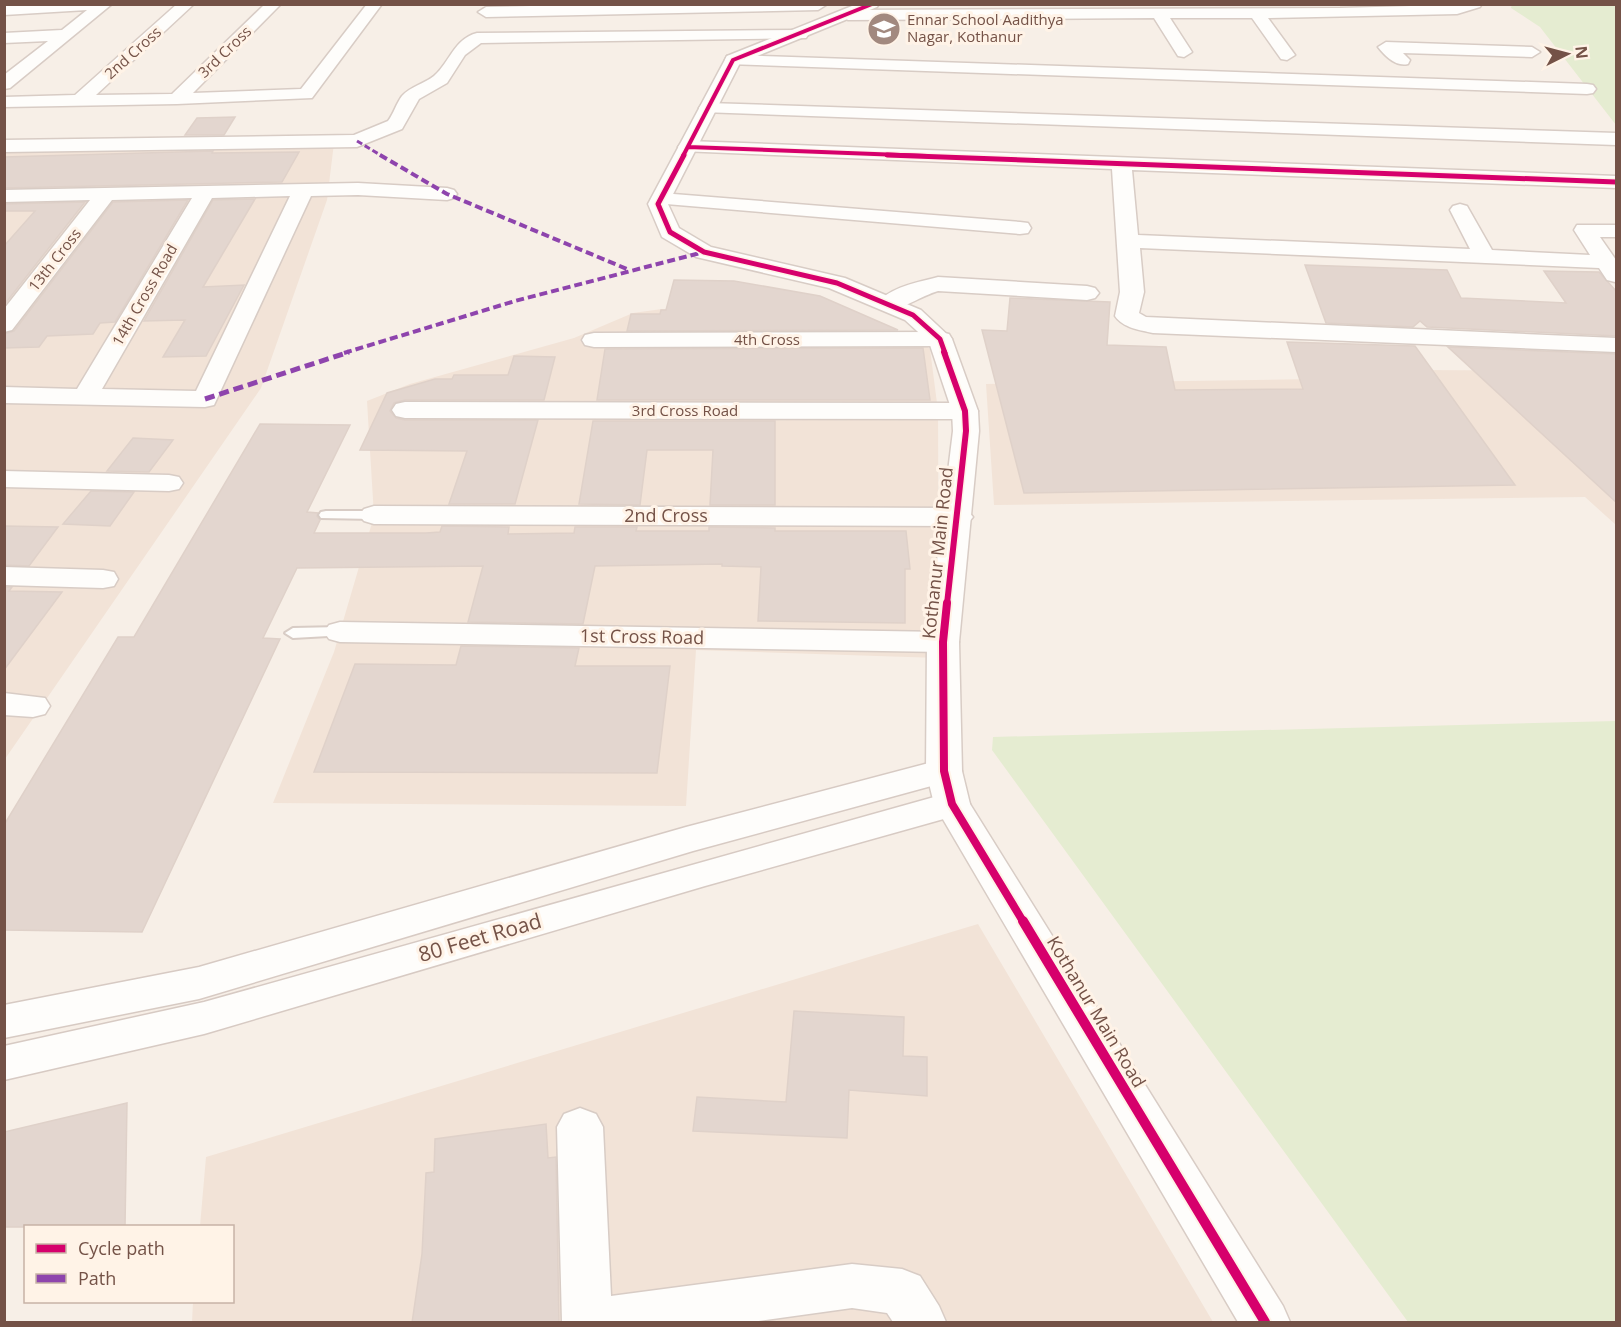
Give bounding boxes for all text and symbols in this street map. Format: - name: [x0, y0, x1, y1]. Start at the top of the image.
- place label: Ennar School Aadithya Nagar, Kothanur: [907, 9, 1064, 46]
- school or university icon: Ennar School Aadithya Nagar, Kothanur: [866, 11, 902, 47]
- street label: 2nd Cross: [100, 21, 165, 83]
- street label: 3rd Cross: [193, 21, 255, 82]
- north arrow: [1537, 24, 1597, 84]
- text: N: [1570, 45, 1594, 60]
- street label: 13th Cross: [23, 224, 85, 295]
- street label: 14th Cross Road: [107, 240, 181, 349]
- street label: 4th Cross: [734, 329, 800, 349]
- street label: 3rd Cross Road: [632, 400, 738, 420]
- street label: Kothanur Main Road: [916, 466, 958, 640]
- street label: 2nd Cross: [624, 503, 708, 527]
- street label: 1st Cross Road: [580, 623, 704, 649]
- street label: 80 Feet Road: [415, 906, 545, 968]
- street label: Kothanur Main Road: [1042, 931, 1152, 1092]
- legend: [24, 1225, 234, 1303]
- text: Cycle path: [78, 1236, 165, 1260]
- text: Path: [78, 1266, 116, 1290]

